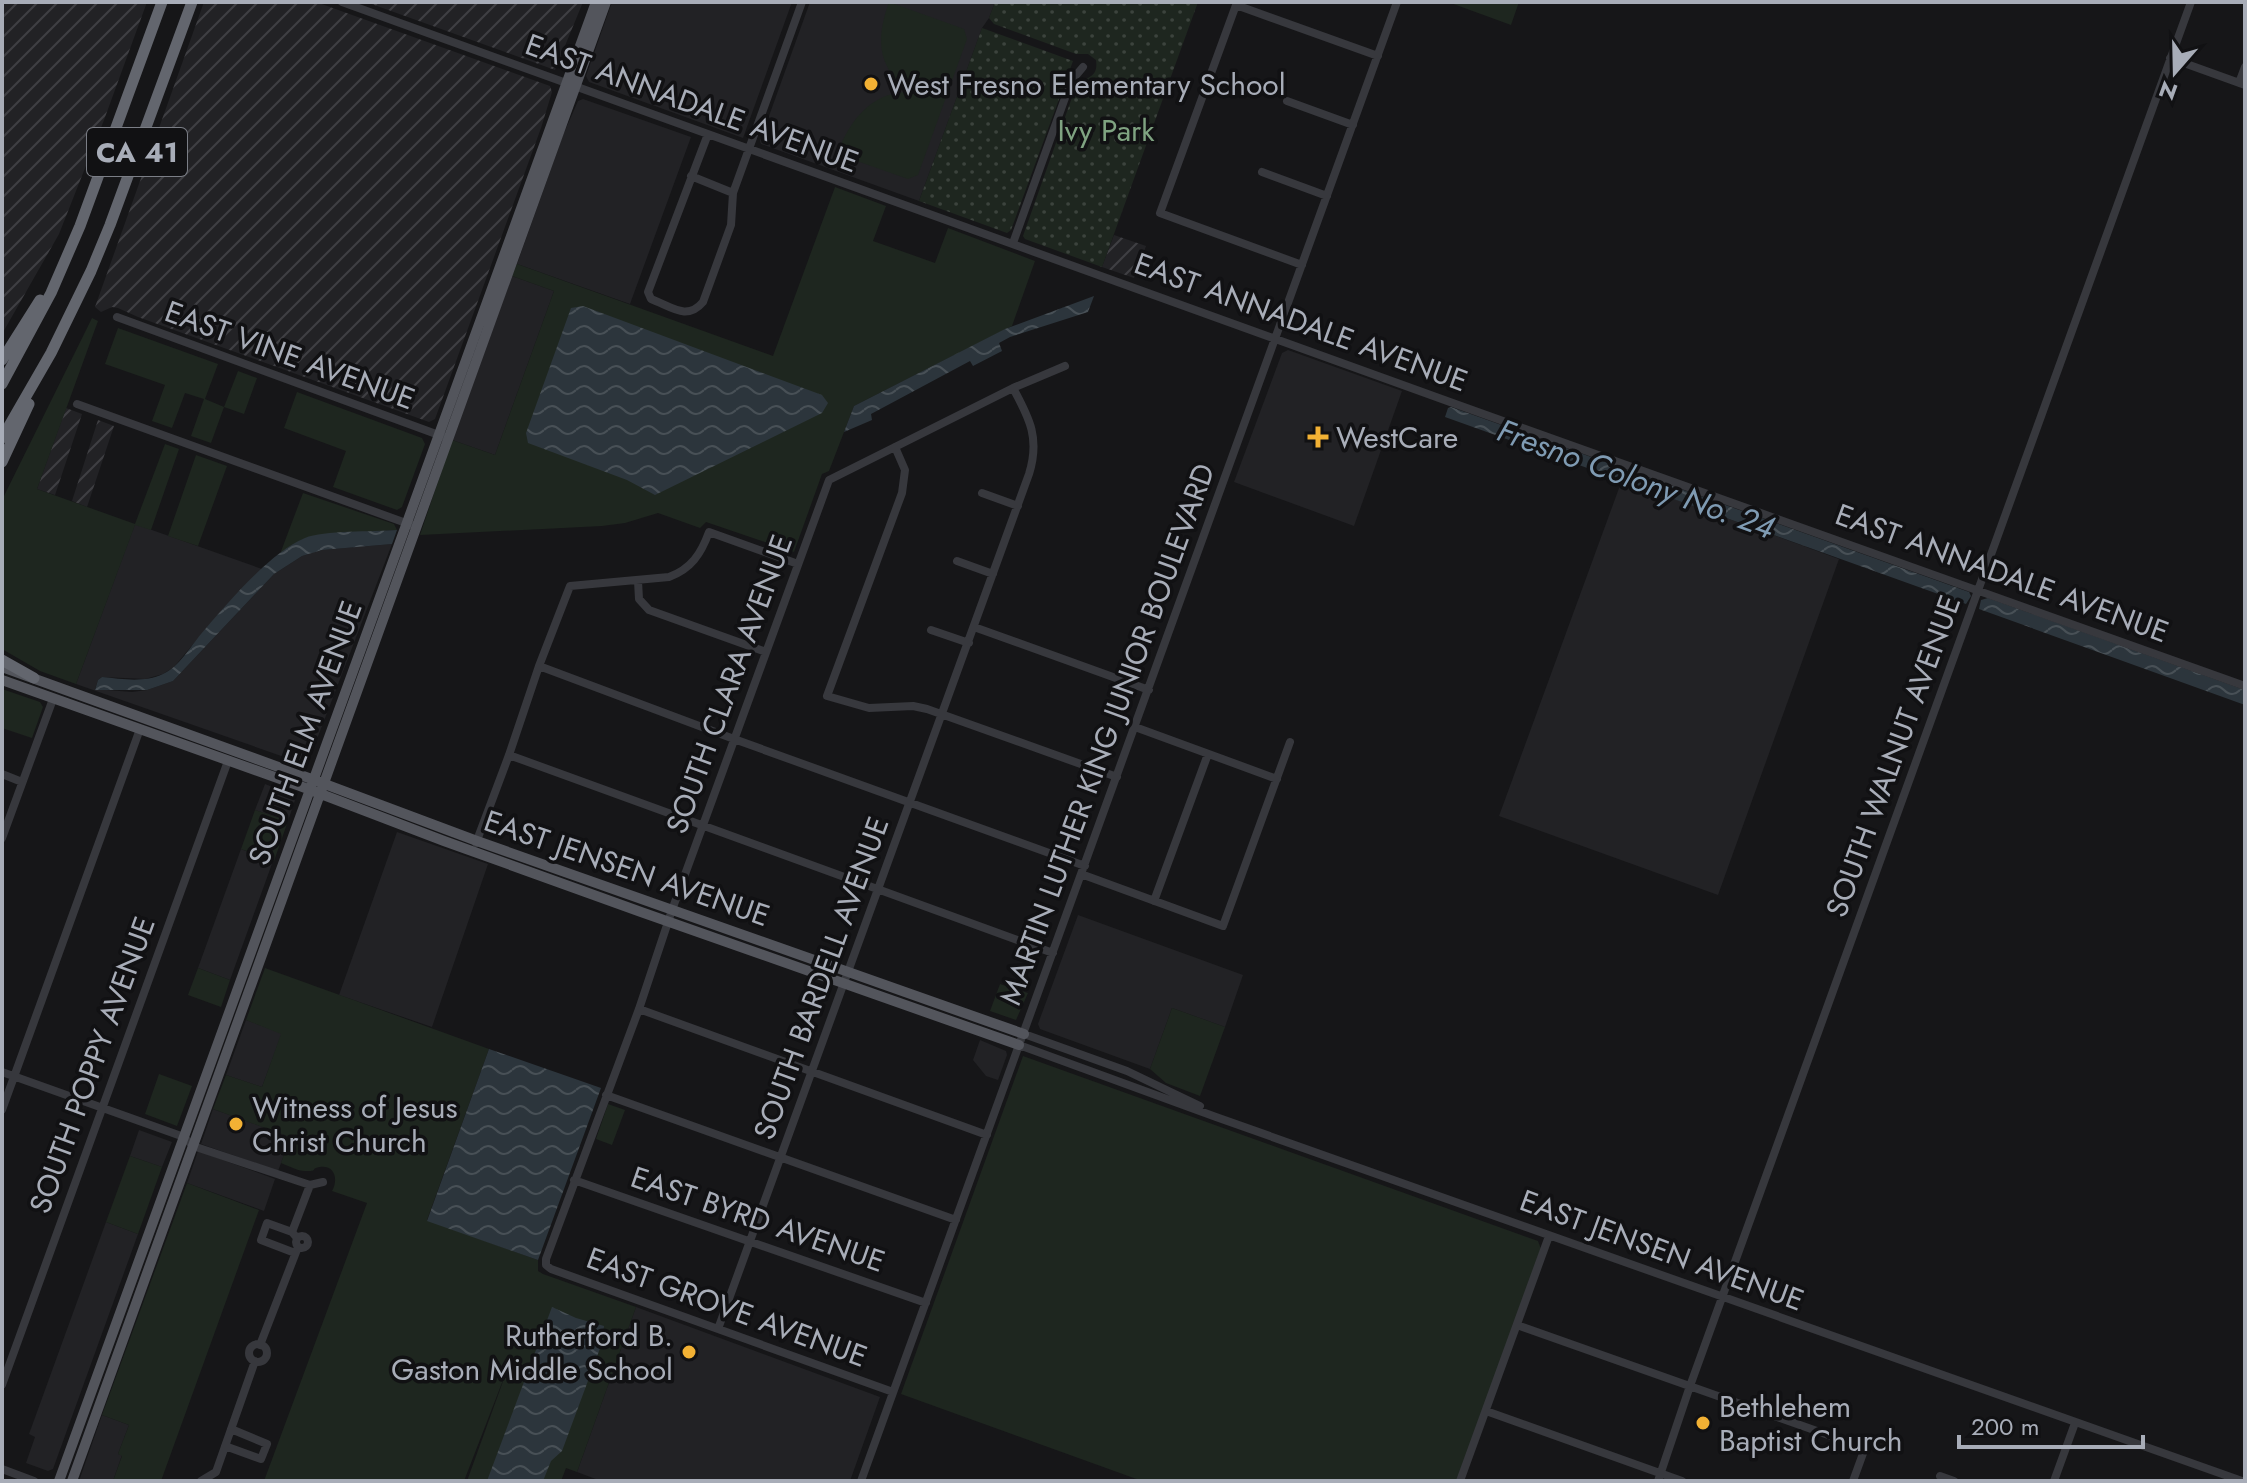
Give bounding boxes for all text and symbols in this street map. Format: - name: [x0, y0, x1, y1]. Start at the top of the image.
- street label: EAST ANNADALE AVENUE: [519, 23, 865, 183]
- north arrow: [2135, 32, 2215, 112]
- place label: West Fresno Elementary School: [887, 63, 1286, 106]
- text: N: [2154, 73, 2182, 109]
- marker: West Fresno Elementary School: [862, 75, 880, 93]
- park label: Ivy Park: [1057, 109, 1155, 152]
- road number: CA 41: [87, 128, 187, 176]
- street label: EAST ANNADALE AVENUE: [1128, 242, 1474, 402]
- street label: EAST VINE AVENUE: [159, 290, 421, 420]
- water label: Fresno Colony No. 24: [1491, 407, 1781, 551]
- place label: WestCare: [1336, 416, 1458, 459]
- marker: WestCare: [1307, 426, 1329, 448]
- street label: MARTIN LUTHER KING JUNIOR BOULEVARD: [989, 457, 1225, 1011]
- street label: EAST ANNADALE AVENUE: [1829, 493, 2175, 653]
- street label: SOUTH CLARA AVENUE: [655, 528, 803, 840]
- street label: SOUTH WALNUT AVENUE: [1815, 589, 1971, 923]
- street label: SOUTH ELM AVENUE: [237, 595, 373, 871]
- street label: EAST JENSEN AVENUE: [478, 799, 776, 937]
- street label: SOUTH BARDELL AVENUE: [743, 811, 899, 1145]
- street label: SOUTH POPPY AVENUE: [18, 911, 166, 1219]
- place label: Witness of Jesus Christ Church: [252, 1086, 458, 1163]
- marker: Witness of Jesus Christ Church: [227, 1115, 245, 1133]
- street label: EAST BYRD AVENUE: [625, 1155, 891, 1283]
- street label: EAST JENSEN AVENUE: [1514, 1179, 1810, 1321]
- street label: EAST GROVE AVENUE: [581, 1236, 873, 1378]
- place label: Rutherford B. Gaston Middle School: [391, 1314, 673, 1391]
- marker: Rutherford B. Gaston Middle School: [680, 1343, 698, 1361]
- place label: Bethlehem Baptist Church: [1719, 1385, 1903, 1462]
- scale bar: [1959, 1399, 2143, 1449]
- text: 200 m: [1971, 1409, 2039, 1444]
- marker: Bethlehem Baptist Church: [1694, 1414, 1712, 1432]

